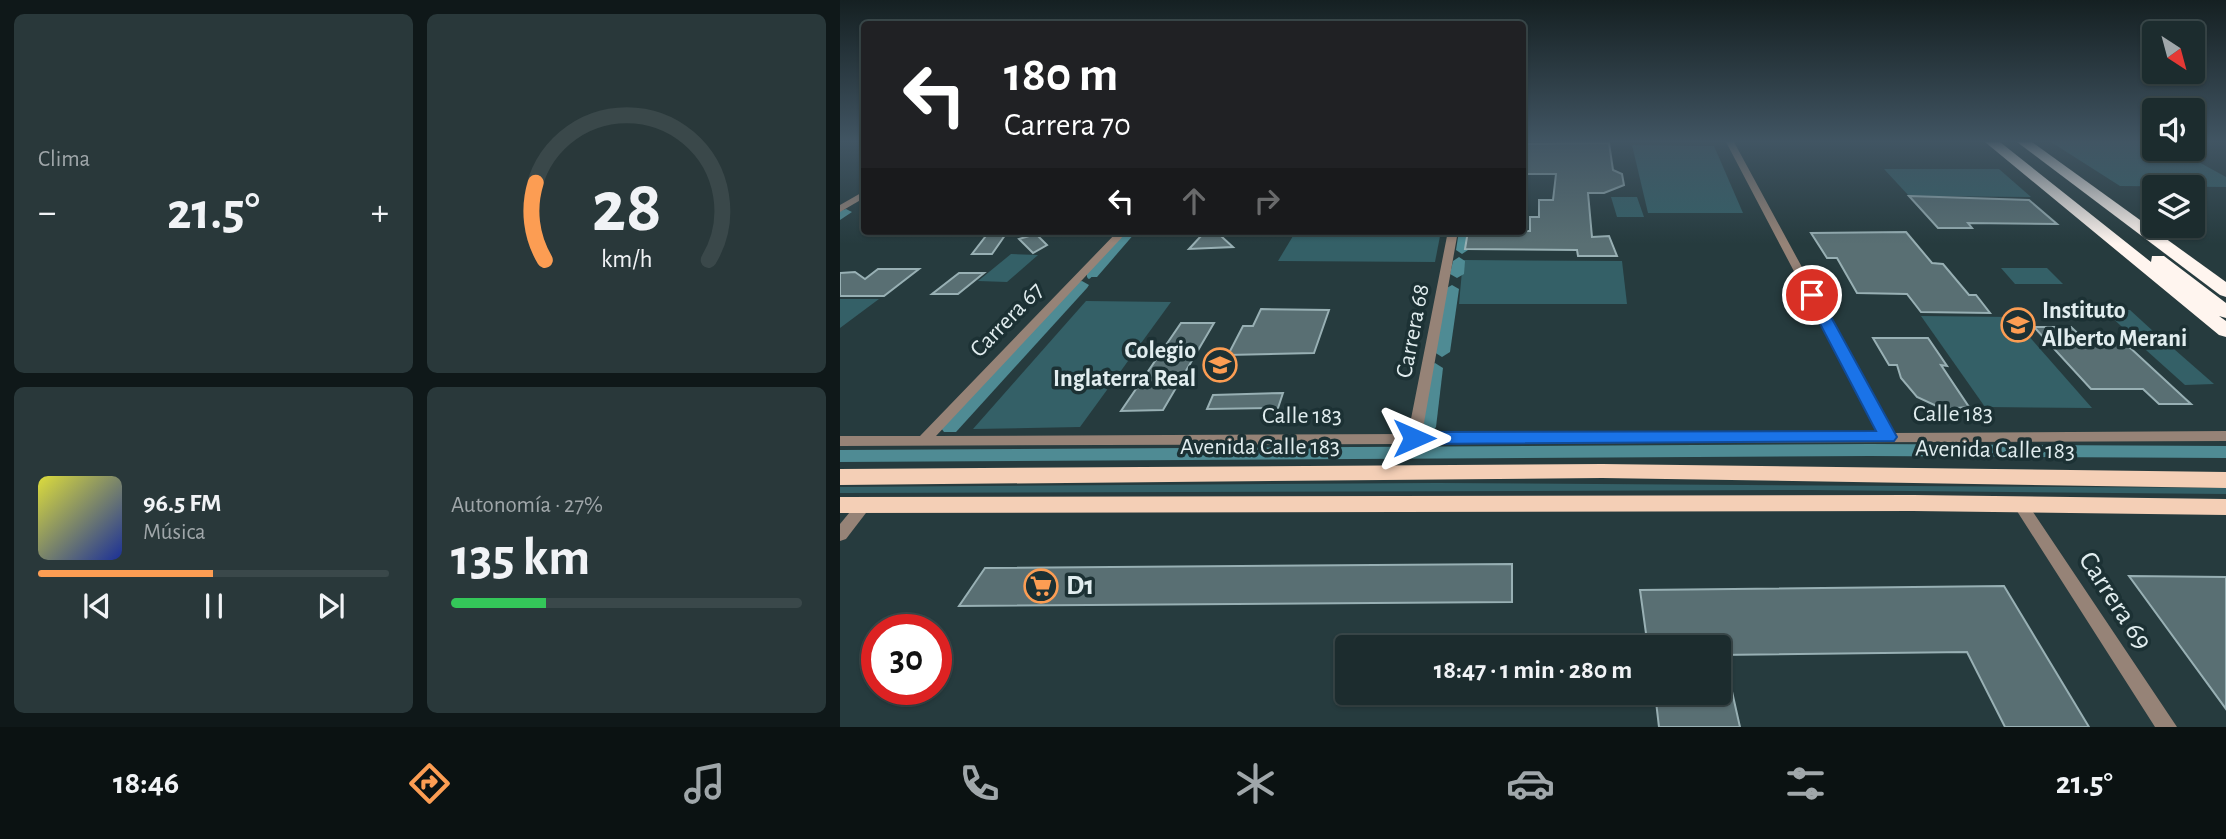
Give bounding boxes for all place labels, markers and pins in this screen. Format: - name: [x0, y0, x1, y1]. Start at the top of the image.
- pin: [1782, 265, 1842, 325]
- place label: Instituto Alberto Merani: [2042, 299, 2187, 351]
- school or university icon: Instituto Alberto Merani: [1999, 306, 2037, 344]
- place label: Colegio Inglaterra Real: [1053, 339, 1196, 391]
- school or university icon: Colegio Inglaterra Real: [1201, 346, 1239, 384]
- supermarket icon: D1: [1022, 567, 1060, 605]
- place label: D1: [1066, 572, 1094, 600]

